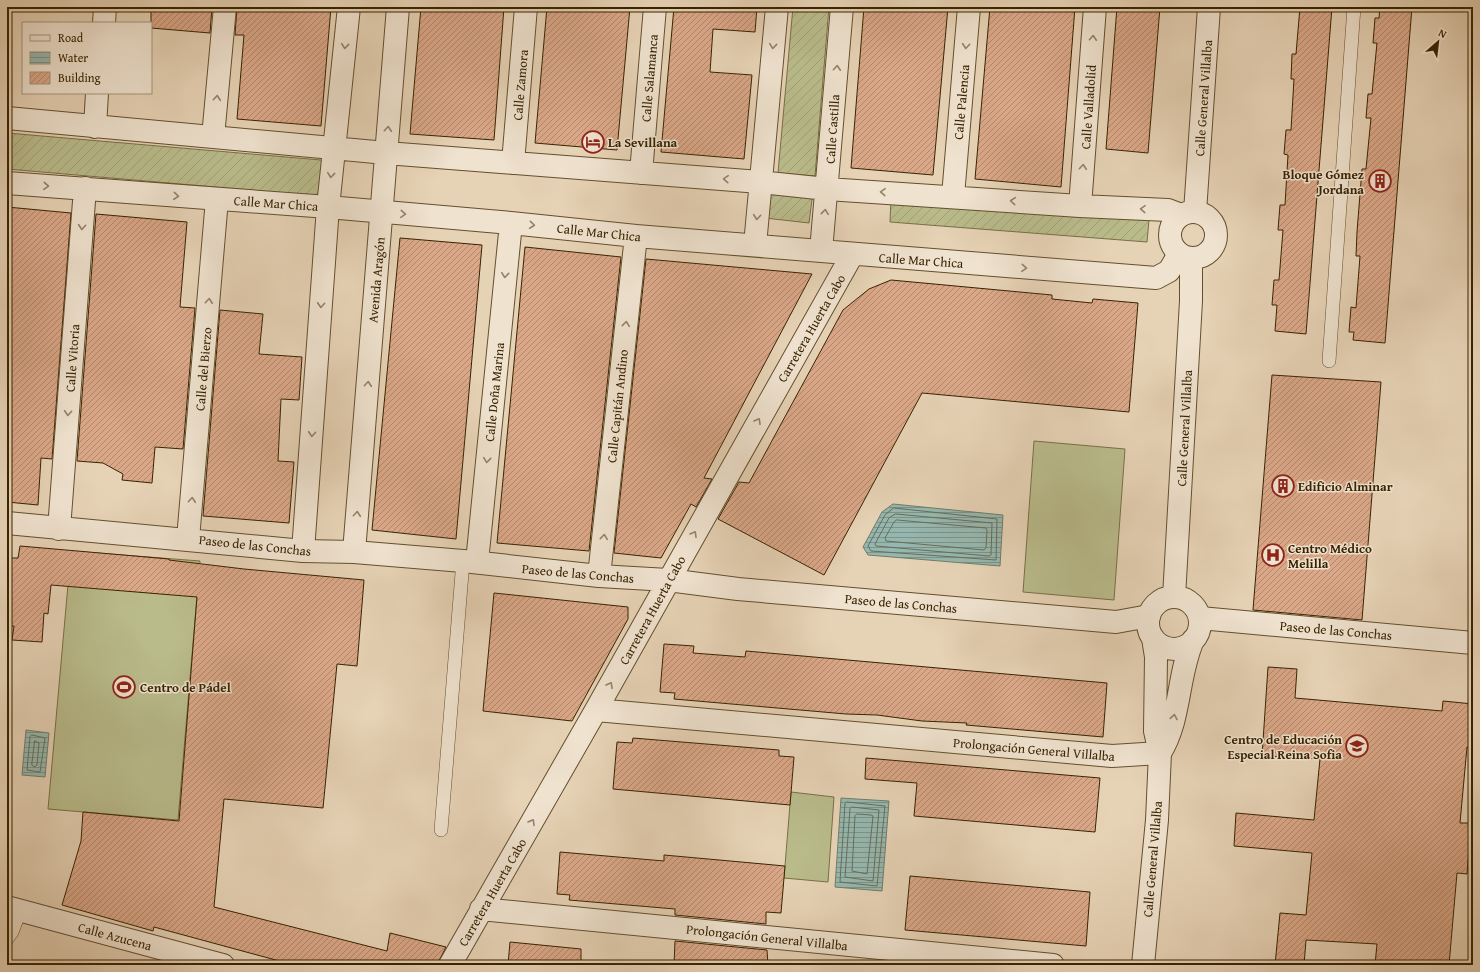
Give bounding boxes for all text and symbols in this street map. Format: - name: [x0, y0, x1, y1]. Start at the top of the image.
- legend: [22, 22, 152, 94]
- north arrow: [1418, 22, 1458, 62]
- text: N: [1436, 24, 1450, 42]
- text: Road: [58, 29, 84, 46]
- street label: Calle Salamanca: [636, 33, 663, 123]
- one-way arrow: [1088, 35, 1097, 41]
- street label: Calle General Villalba: [1190, 38, 1217, 157]
- one-way arrow: [340, 43, 349, 49]
- one-way arrow: [769, 43, 778, 49]
- one-way arrow: [962, 43, 971, 49]
- street label: Calle Zamora: [508, 48, 533, 121]
- text: Water: [58, 49, 88, 66]
- street label: Calle Palencia: [949, 63, 974, 140]
- street label: Calle Valladolid: [1076, 64, 1101, 150]
- one-way arrow: [832, 65, 841, 71]
- text: Building: [58, 69, 101, 86]
- street label: Calle Castilla: [821, 93, 844, 164]
- one-way arrow: [212, 95, 221, 101]
- one-way arrow: [384, 126, 393, 132]
- hotel icon: La Sevillana: [580, 129, 606, 155]
- place label: La Sevillana: [608, 133, 678, 152]
- one-way arrow: [1078, 164, 1087, 170]
- place label: Bloque Gómez Jordana: [1283, 165, 1364, 199]
- building icon: Bloque Gómez Jordana: [1367, 168, 1393, 194]
- one-way arrow: [327, 172, 336, 178]
- one-way arrow: [723, 175, 729, 184]
- one-way arrow: [43, 181, 49, 190]
- one-way arrow: [880, 187, 886, 196]
- one-way arrow: [172, 191, 179, 200]
- street label: Calle Mar Chica: [233, 191, 320, 216]
- one-way arrow: [1010, 196, 1016, 205]
- one-way arrow: [1140, 205, 1146, 213]
- one-way arrow: [820, 209, 829, 215]
- one-way arrow: [400, 210, 406, 219]
- one-way arrow: [752, 214, 761, 220]
- street label: Calle Mar Chica: [556, 219, 643, 246]
- one-way arrow: [529, 220, 535, 229]
- one-way arrow: [78, 224, 87, 230]
- street label: Avenida Aragón: [363, 236, 390, 324]
- street label: Calle Mar Chica: [878, 248, 965, 273]
- one-way arrow: [1021, 263, 1027, 272]
- street label: Carretera Huerta Cabo: [773, 270, 850, 386]
- one-way arrow: [501, 272, 510, 278]
- one-way arrow: [204, 298, 213, 304]
- one-way arrow: [317, 302, 326, 308]
- one-way arrow: [621, 321, 630, 328]
- street label: Calle Vitoria: [61, 323, 84, 393]
- street label: Calle del Bierzo: [190, 326, 217, 412]
- street label: Calle Doña Marina: [480, 341, 509, 443]
- street label: Calle Capitán Andino: [602, 348, 633, 464]
- street label: Calle General Villalba: [1172, 368, 1197, 487]
- one-way arrow: [363, 381, 372, 387]
- one-way arrow: [63, 410, 72, 416]
- one-way arrow: [753, 418, 761, 425]
- one-way arrow: [307, 431, 316, 437]
- one-way arrow: [483, 457, 492, 463]
- building icon: Edificio Alminar: [1270, 473, 1296, 499]
- place label: Edificio Alminar: [1298, 477, 1393, 496]
- one-way arrow: [187, 497, 196, 503]
- one-way arrow: [352, 511, 361, 517]
- street label: Paseo de las Conchas: [198, 530, 312, 561]
- one-way arrow: [689, 531, 697, 539]
- one-way arrow: [599, 534, 608, 540]
- place label: Centro Médico Melilla: [1288, 539, 1372, 573]
- hospital icon: Centro Médico Melilla: [1260, 542, 1286, 568]
- street label: Carretera Huerta Cabo: [615, 552, 691, 668]
- street label: Paseo de las Conchas: [521, 559, 635, 588]
- street label: Paseo de las Conchas: [844, 589, 958, 618]
- street label: Paseo de las Conchas: [1279, 616, 1393, 645]
- sports icon: Centro de Pádel: [111, 674, 137, 700]
- place label: Centro de Pádel: [140, 678, 231, 697]
- one-way arrow: [606, 682, 613, 689]
- one-way arrow: [1169, 714, 1177, 720]
- place label: Centro de Educación Especial Reina Sofia: [1224, 730, 1342, 764]
- street label: Prolongación General Villalba: [952, 733, 1117, 766]
- school or university icon: Centro de Educación Especial Reina Sofia: [1344, 733, 1370, 759]
- street label: Calle General Villalba: [1138, 799, 1167, 918]
- one-way arrow: [527, 819, 534, 826]
- street label: Carretera Huerta Cabo: [454, 834, 531, 950]
- street label: Calle Azucena: [76, 918, 155, 956]
- street label: Prolongación General Villalba: [685, 920, 850, 956]

